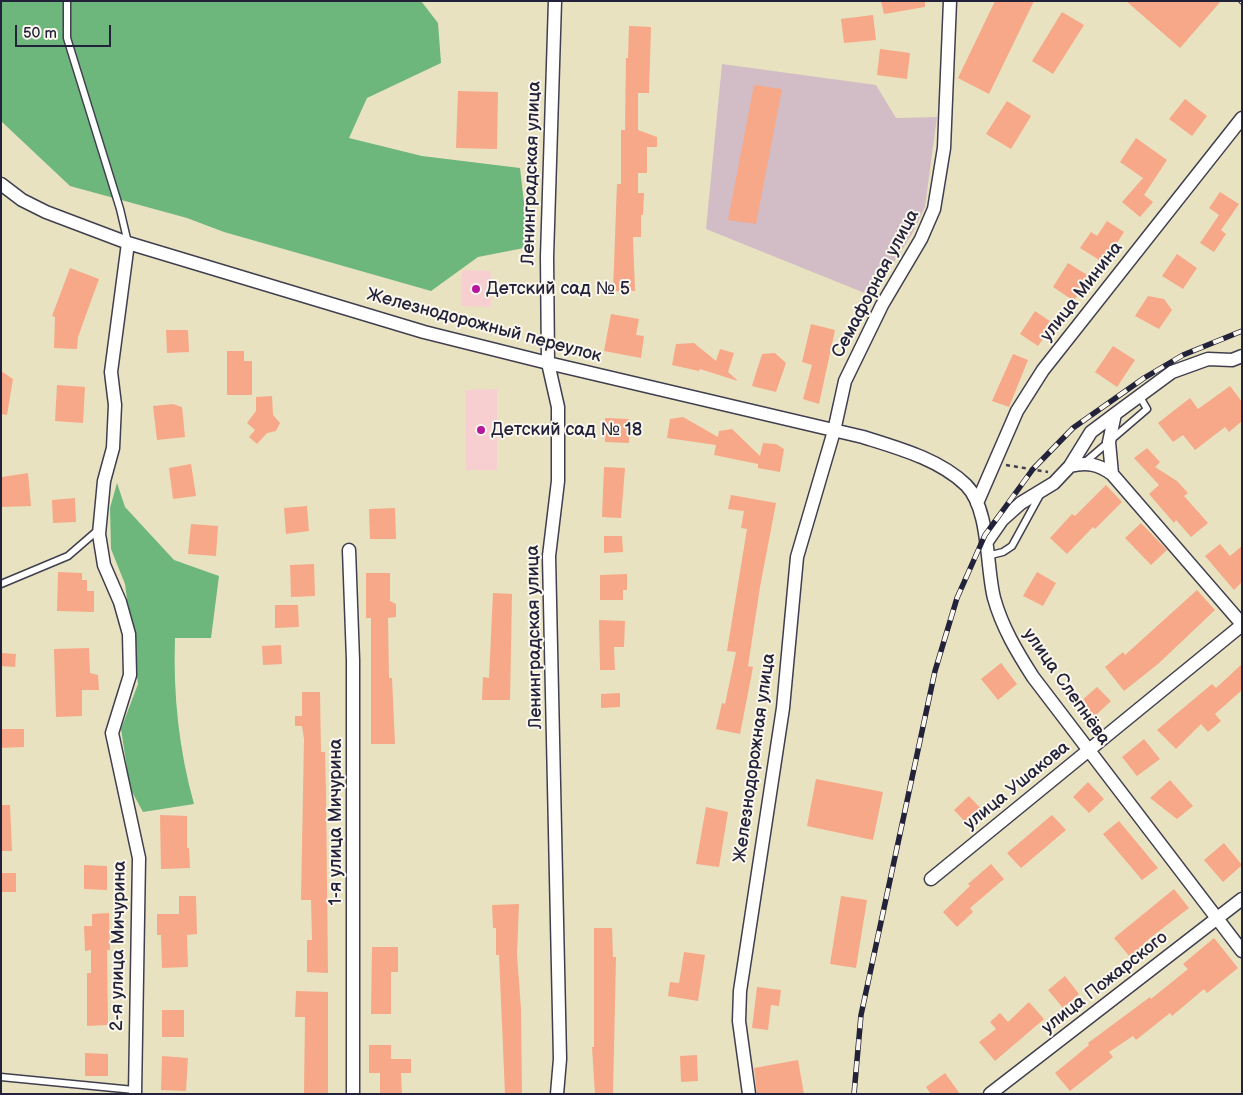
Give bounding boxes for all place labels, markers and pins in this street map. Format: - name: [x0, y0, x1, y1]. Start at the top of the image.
- place label: Детский сад № 5: [486, 278, 630, 300]
- marker: Детский сад № 5: [470, 283, 482, 295]
- place label: Детский сад № 18: [491, 419, 642, 441]
- marker: Детский сад № 18: [475, 424, 487, 436]

